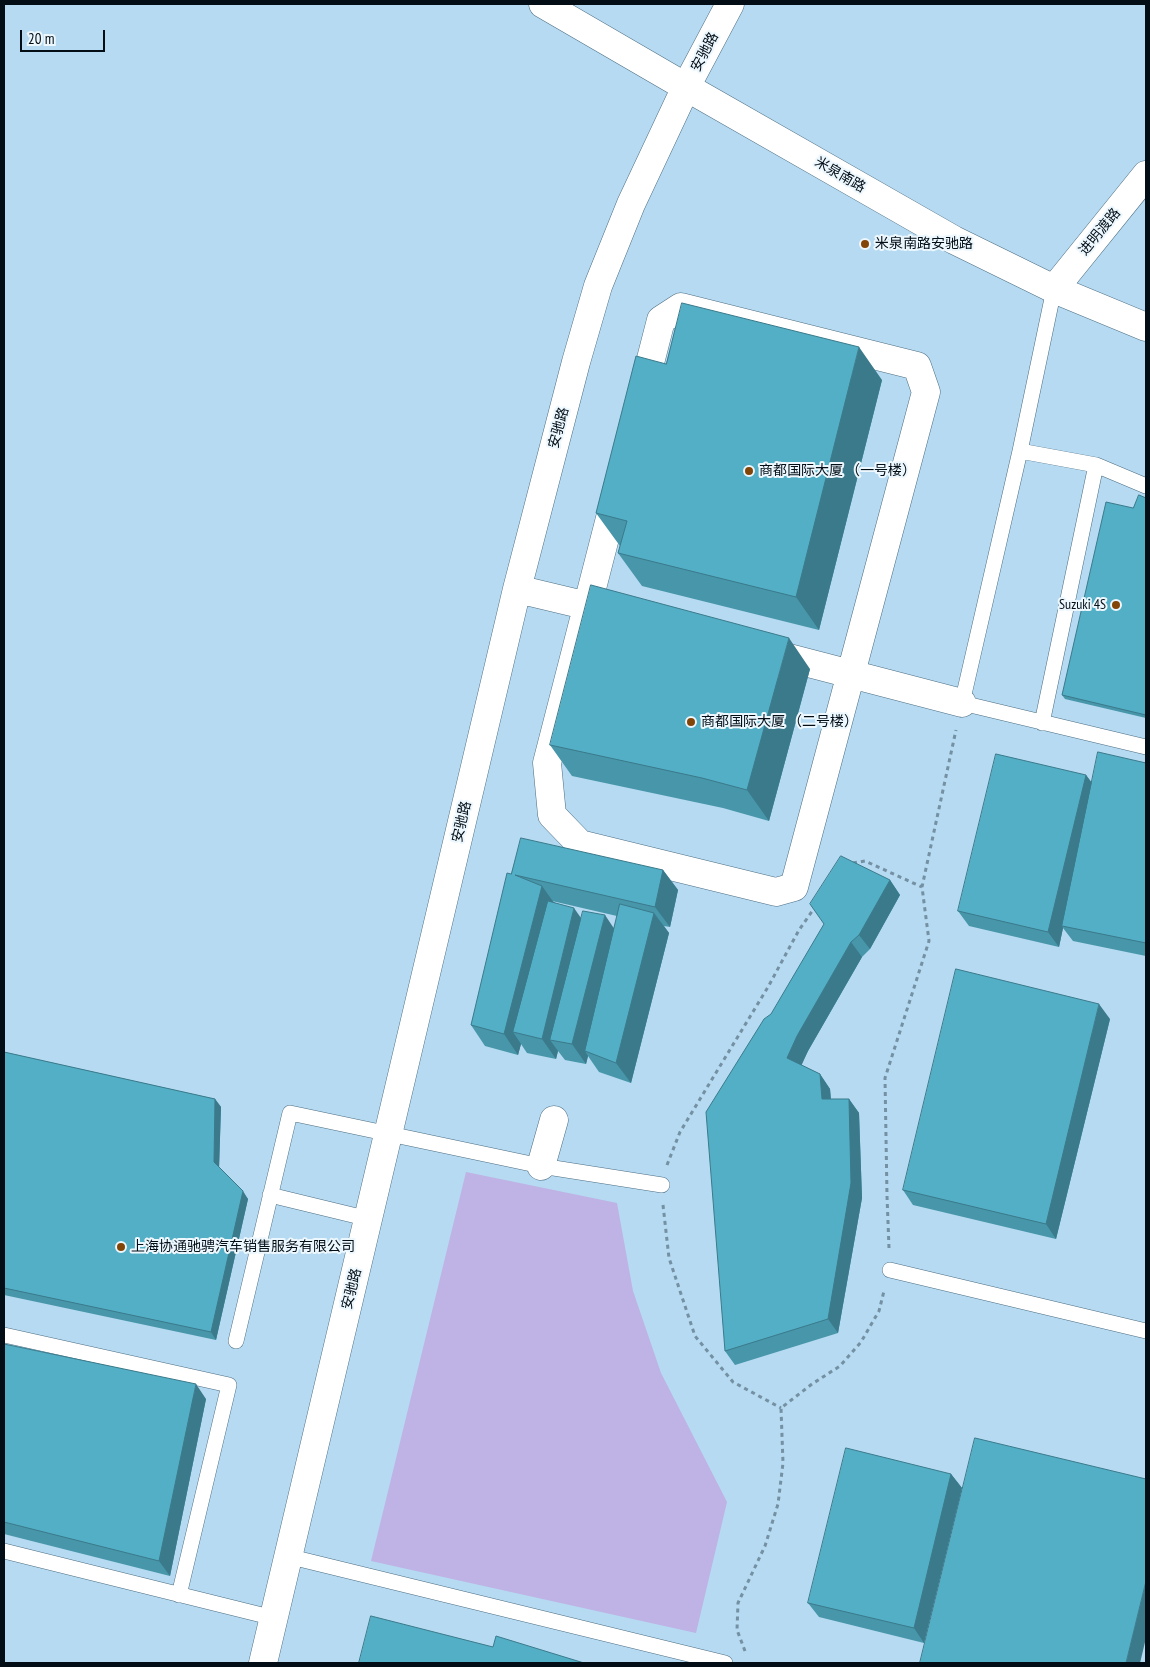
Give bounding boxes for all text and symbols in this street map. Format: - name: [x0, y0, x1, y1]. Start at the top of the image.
- scale bar: [22, 20, 108, 52]
- text: 20 m: [28, 29, 54, 48]
- street label: 安驰路: [688, 30, 722, 74]
- street label: 米泉南路: [812, 154, 868, 196]
- street label: 进明渡路: [1076, 205, 1124, 259]
- place label: 米泉南路安驰路: [875, 236, 973, 252]
- marker: 米泉南路安驰路: [859, 238, 871, 250]
- street label: 安驰路: [545, 406, 573, 450]
- place label: 商都国际大厦 （一号楼）: [759, 463, 916, 479]
- marker: 商都国际大厦 （一号楼）: [743, 465, 755, 477]
- place label: Suzuki 4S: [1059, 597, 1106, 613]
- marker: Suzuki 4S: [1110, 599, 1122, 611]
- place label: 商都国际大厦 （二号楼）: [701, 714, 858, 730]
- marker: 商都国际大厦 （二号楼）: [685, 716, 697, 728]
- street label: 安驰路: [449, 800, 475, 844]
- place label: 上海协通驰骋汽车销售服务有限公司: [131, 1239, 355, 1255]
- marker: 上海协通驰骋汽车销售服务有限公司: [115, 1241, 127, 1253]
- street label: 安驰路: [339, 1267, 365, 1311]

